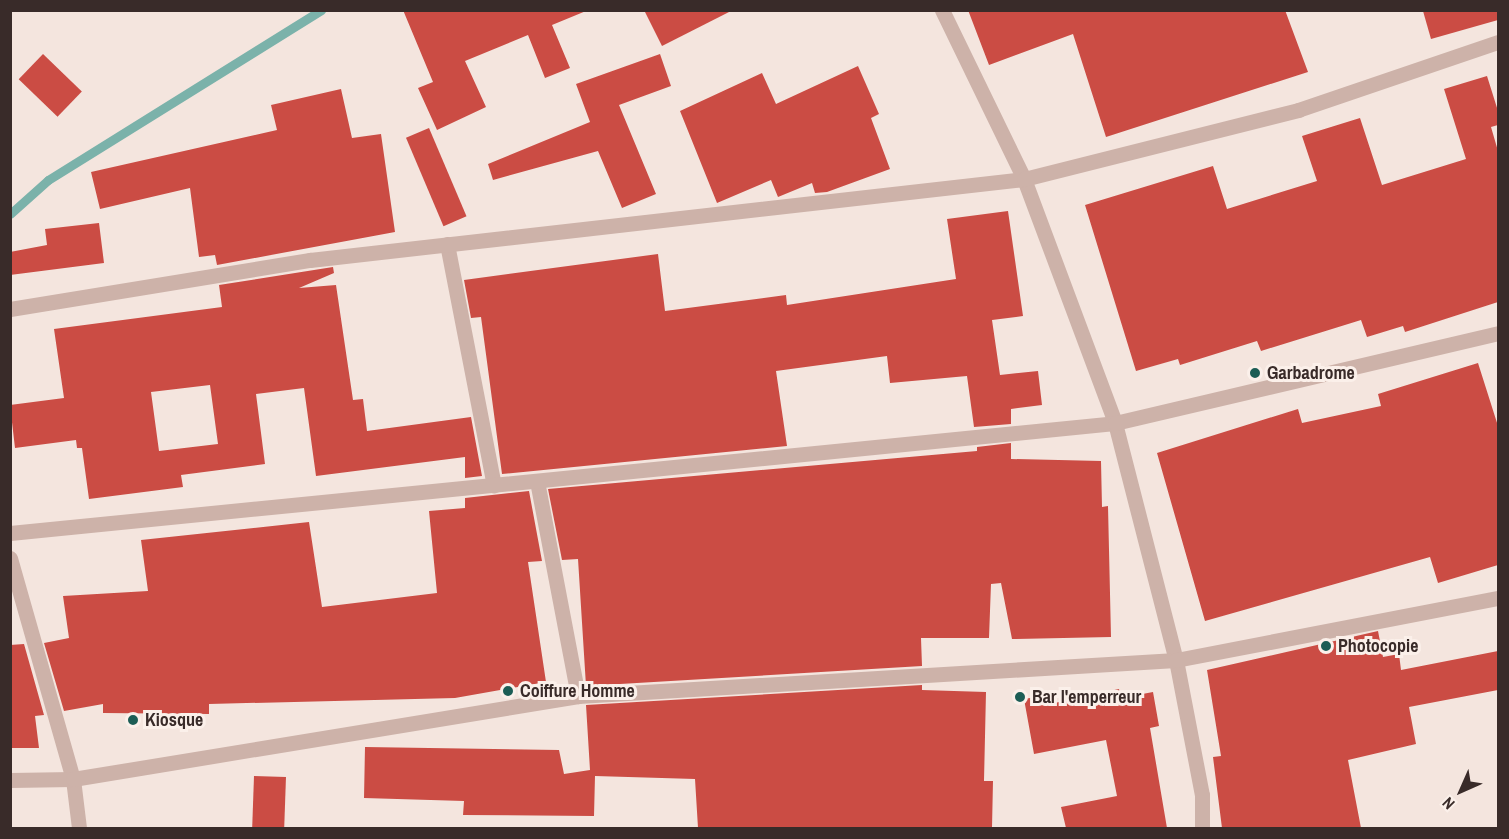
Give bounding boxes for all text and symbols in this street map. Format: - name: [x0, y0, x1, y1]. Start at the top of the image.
- place label: Garbadrome: [1267, 362, 1355, 384]
- marker: Garbadrome: [1248, 366, 1262, 380]
- place label: Photocopie: [1338, 635, 1418, 657]
- marker: Photocopie: [1319, 639, 1333, 653]
- place label: Coiffure Homme: [520, 680, 635, 702]
- marker: Coiffure Homme: [501, 684, 515, 698]
- place label: Bar l'emperreur: [1032, 686, 1141, 708]
- marker: Bar l'emperreur: [1013, 690, 1027, 704]
- place label: Kiosque: [145, 709, 203, 731]
- marker: Kiosque: [126, 713, 140, 727]
- north arrow: [1431, 761, 1491, 821]
- text: N: [1437, 793, 1459, 815]

